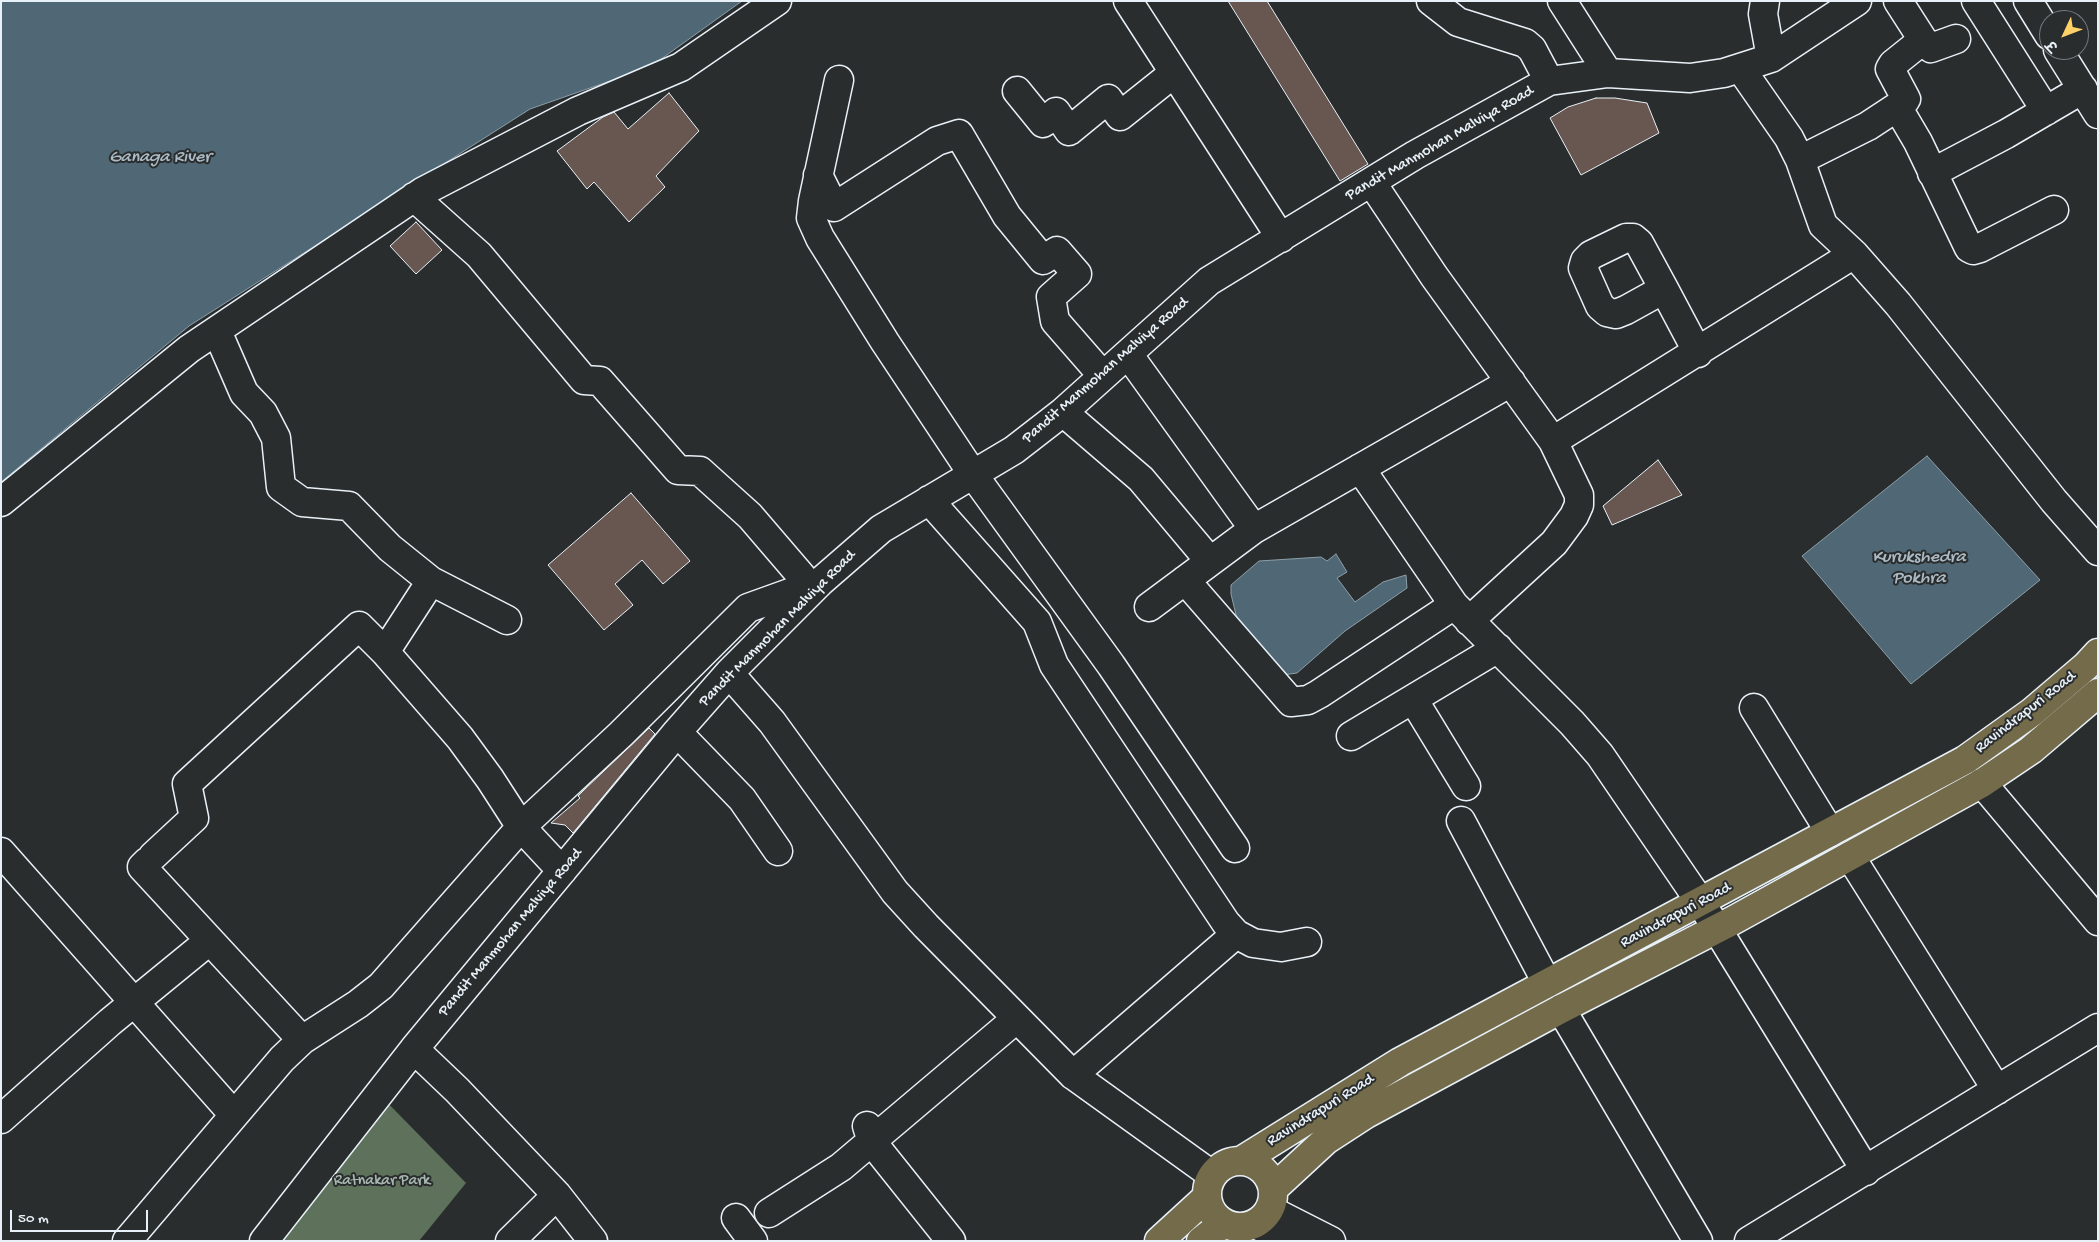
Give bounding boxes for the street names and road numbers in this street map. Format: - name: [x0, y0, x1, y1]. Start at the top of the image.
- street label: Pandit Manmohan Malviya Road: [1342, 82, 1538, 206]
- street label: Pandit Manmohan Malviya Road: [1019, 294, 1193, 448]
- street label: Pandit Manmohan Malviya Road: [696, 547, 860, 711]
- street label: Ravindrapuri Road: [1972, 668, 2080, 758]
- street label: Pandit Manmohan Malviya Road: [435, 845, 587, 1021]
- street label: Ravindrapuri Road: [1617, 879, 1735, 953]
- street label: Ravindrapuri Road: [1264, 1070, 1378, 1152]

